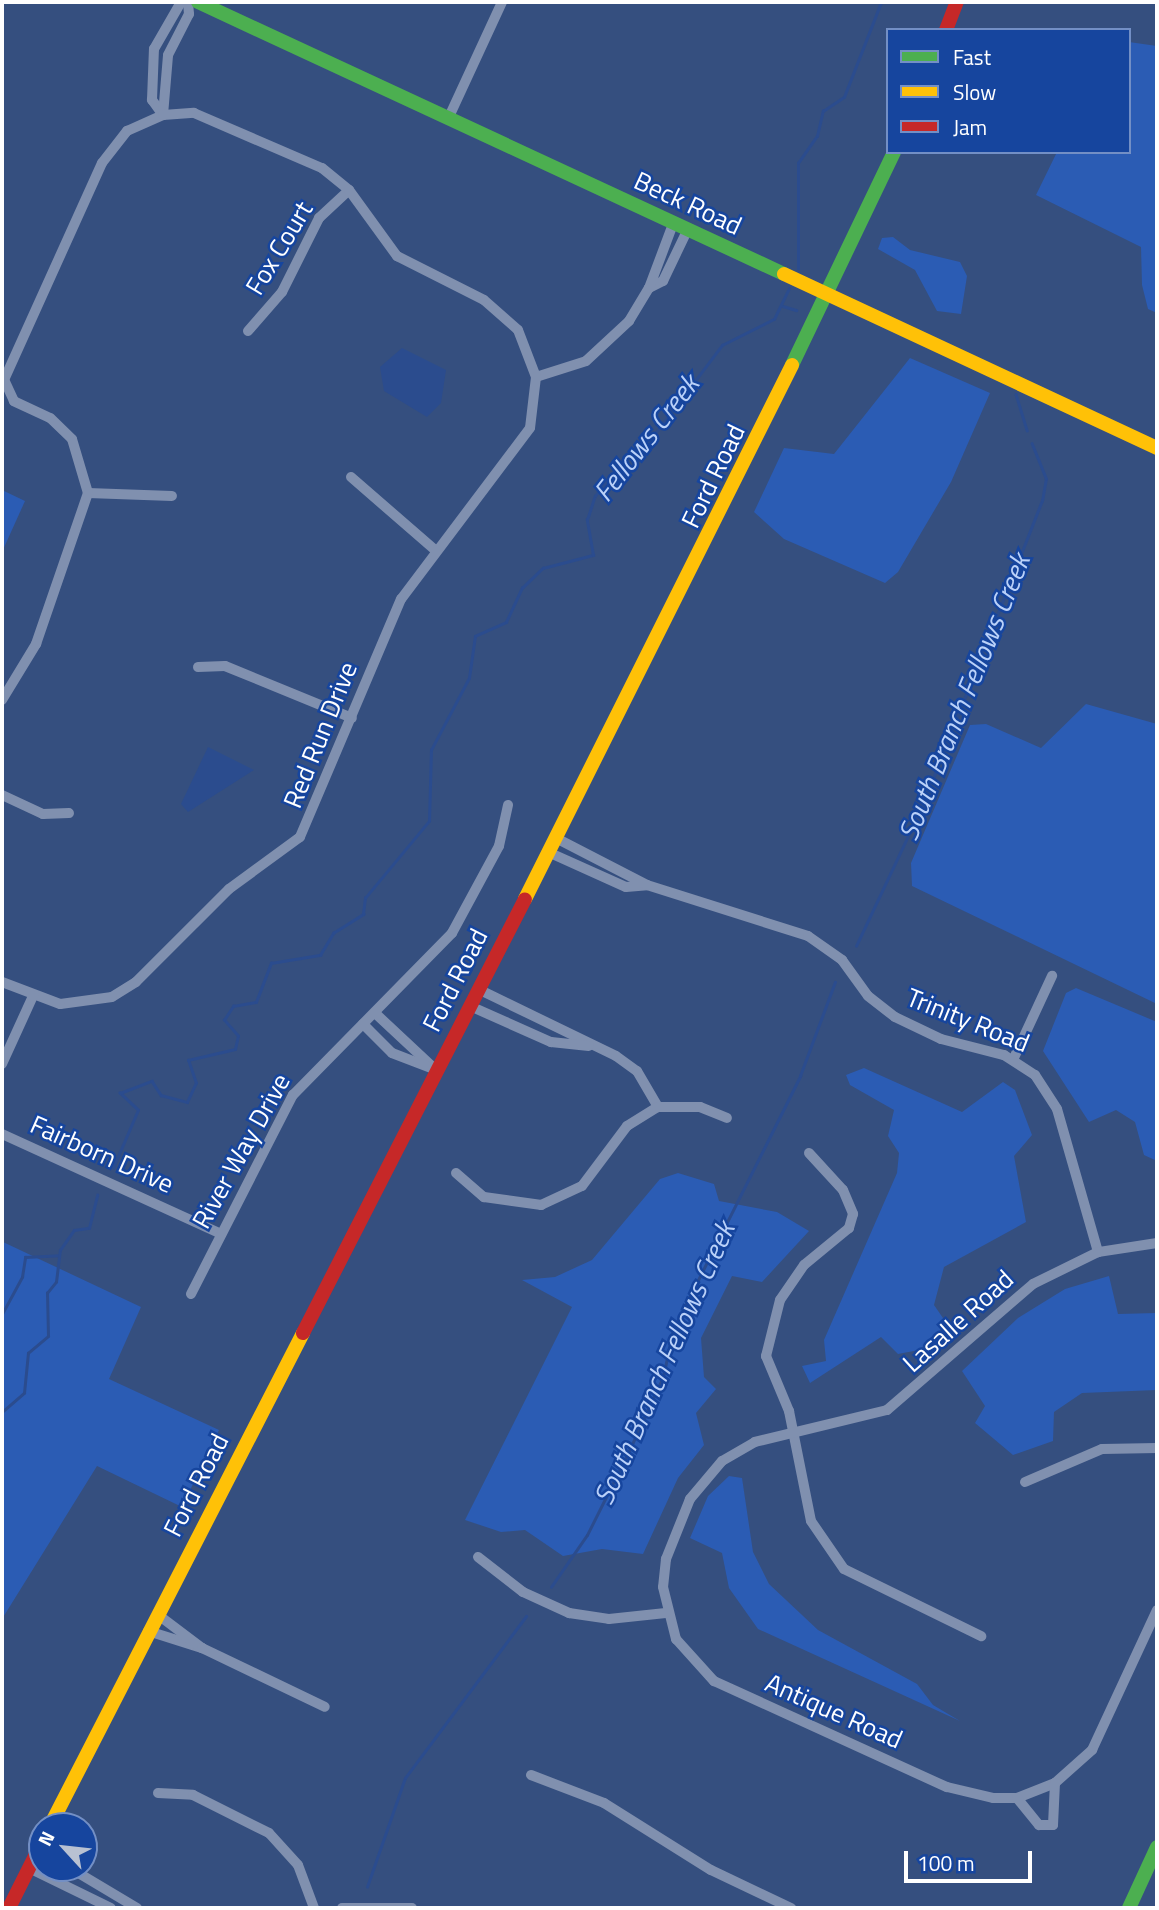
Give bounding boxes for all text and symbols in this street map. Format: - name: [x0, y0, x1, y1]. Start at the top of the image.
- legend: [886, 28, 1131, 154]
- text: Fast: [953, 41, 991, 73]
- text: Slow: [953, 76, 996, 108]
- text: Jam: [953, 111, 987, 143]
- street label: Beck Road: [629, 165, 747, 241]
- street label: Fox Court: [239, 196, 319, 300]
- water label: Fellows Creek: [586, 368, 706, 508]
- street label: Ford Road: [675, 419, 751, 533]
- water label: South Branch Fellows Creek: [891, 549, 1037, 845]
- street label: Red Run Drive: [277, 657, 363, 813]
- street label: Ford Road: [416, 923, 494, 1037]
- street label: Trinity Road: [902, 981, 1034, 1059]
- street label: River Way Drive: [186, 1068, 296, 1234]
- street label: Fairborn Drive: [26, 1109, 178, 1199]
- water label: South Branch Fellows Creek: [586, 1216, 742, 1510]
- street label: Lasalle Road: [896, 1263, 1020, 1379]
- street label: Ford Road: [157, 1428, 235, 1542]
- street label: Antique Road: [761, 1667, 907, 1755]
- north arrow: [28, 1812, 98, 1882]
- text: N: [30, 1826, 62, 1851]
- scale bar: [907, 1836, 1035, 1880]
- text: 100 m: [917, 1847, 974, 1879]

